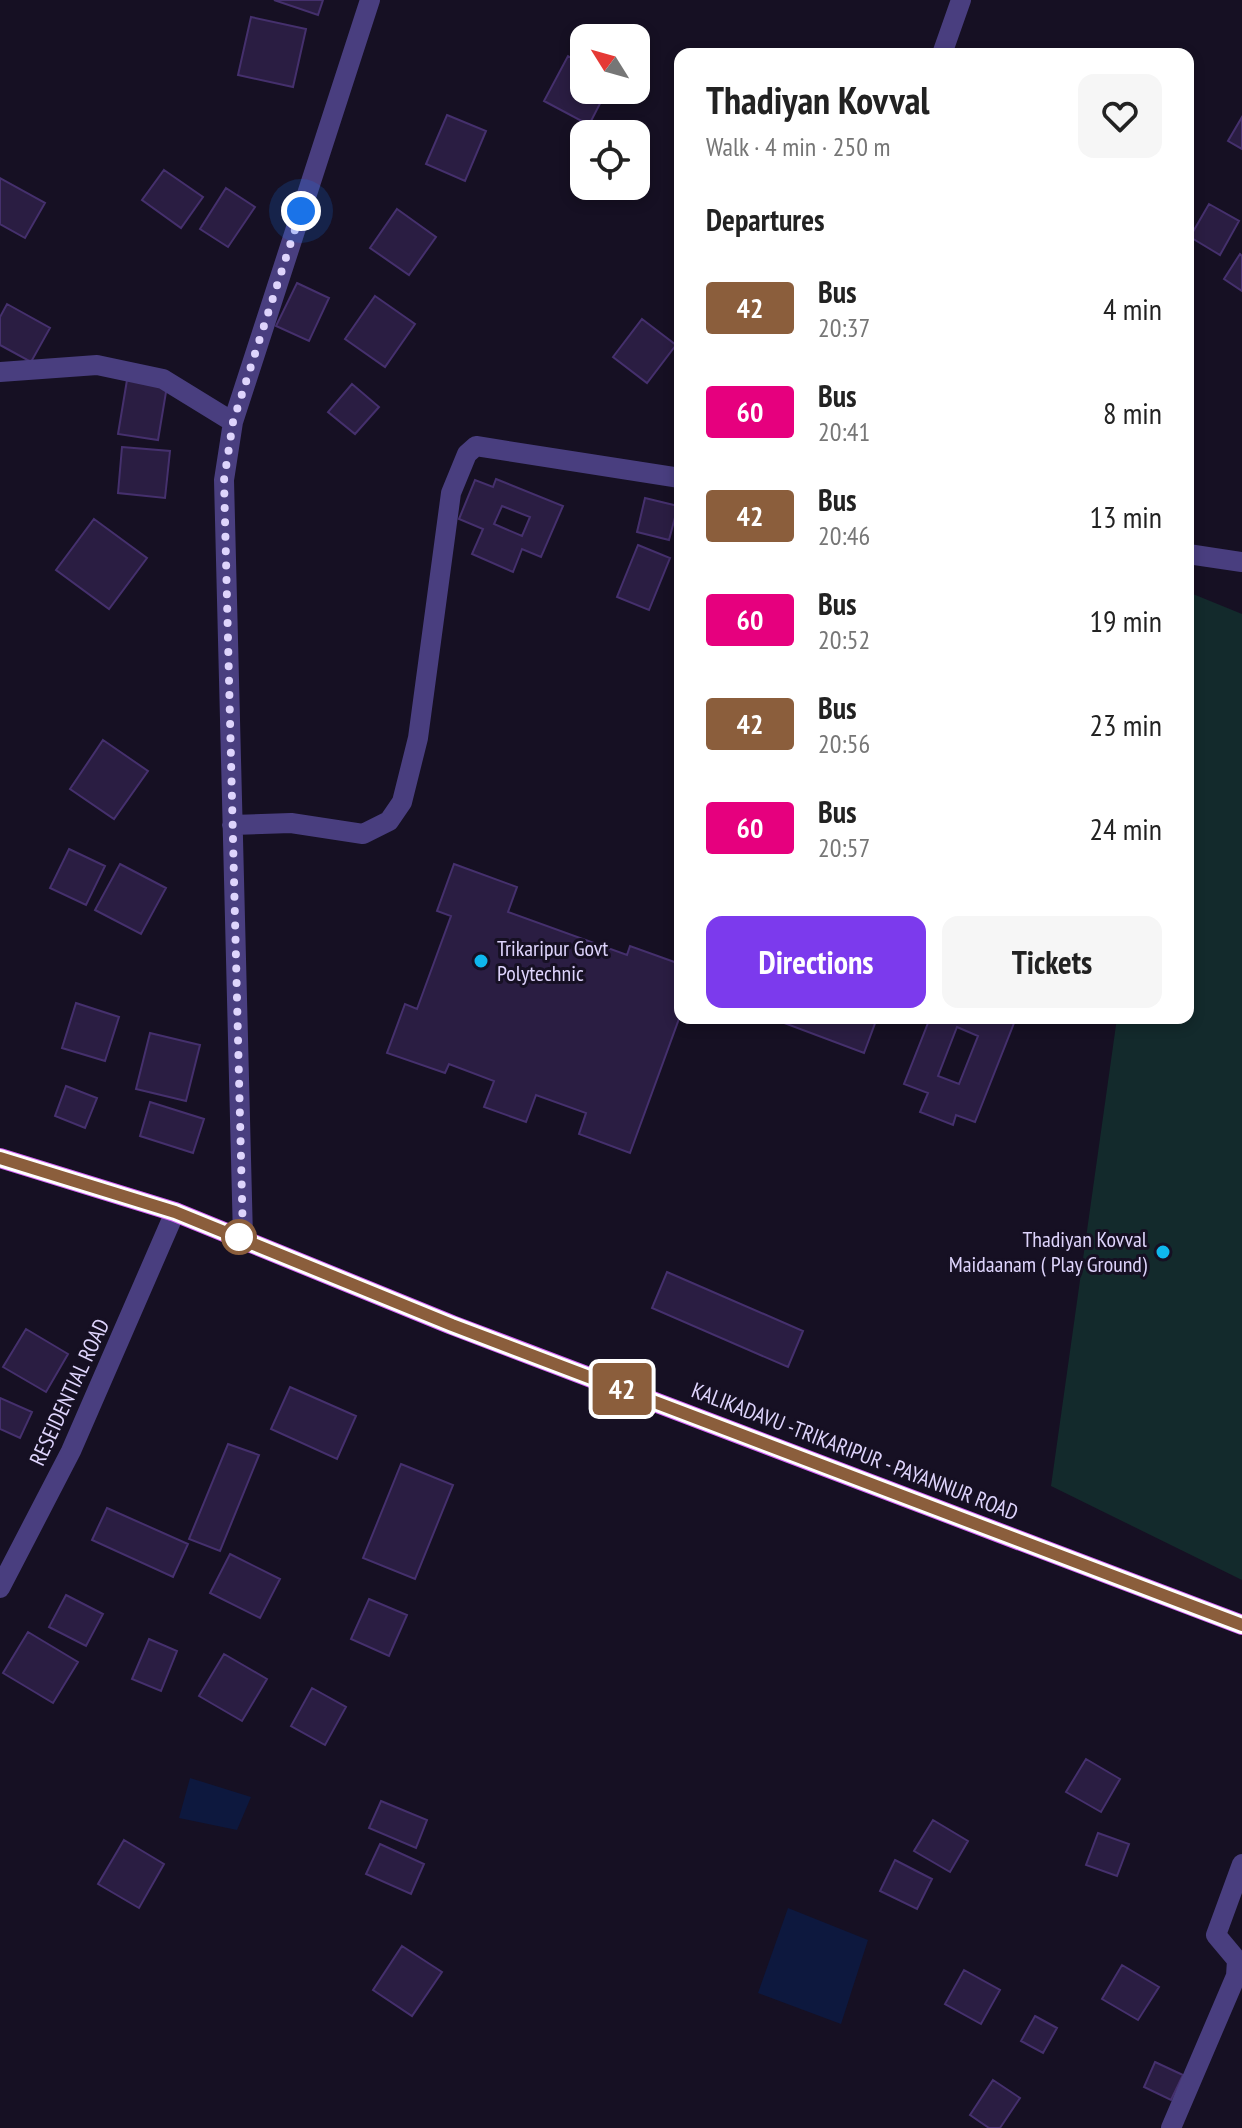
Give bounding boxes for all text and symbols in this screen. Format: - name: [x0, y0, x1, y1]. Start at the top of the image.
- north arrow: [570, 24, 650, 104]
- map controls: [570, 24, 650, 200]
- button: heart: [1078, 74, 1162, 158]
- text: Thadiyan Kovval: [706, 75, 930, 124]
- button: locate: [570, 120, 650, 200]
- text: Walk · 4 min · 250 m: [706, 130, 890, 163]
- your location: [281, 191, 321, 231]
- text: Departures: [706, 200, 824, 239]
- text: Bus: [818, 272, 857, 311]
- text: 42: [737, 289, 763, 326]
- text: 4 min: [1103, 289, 1162, 328]
- text: 20:37: [818, 311, 870, 344]
- text: Bus: [818, 376, 857, 415]
- text: 60: [737, 393, 763, 430]
- text: 8 min: [1103, 393, 1162, 432]
- text: 20:41: [818, 415, 870, 448]
- text: Bus: [818, 480, 857, 519]
- text: 42: [737, 497, 763, 534]
- text: 13 min: [1089, 497, 1162, 536]
- text: 20:46: [818, 519, 870, 552]
- text: Bus: [818, 584, 857, 623]
- text: 60: [737, 601, 763, 638]
- text: 19 min: [1089, 601, 1162, 640]
- text: 20:52: [818, 623, 870, 656]
- text: Bus: [818, 688, 857, 727]
- text: 42: [737, 705, 763, 742]
- text: 23 min: [1089, 705, 1162, 744]
- text: 20:56: [818, 727, 870, 760]
- text: Bus: [818, 792, 857, 831]
- text: 60: [737, 809, 763, 846]
- text: 24 min: [1089, 809, 1162, 848]
- text: 20:57: [818, 831, 870, 864]
- button: Directions: [706, 916, 926, 1008]
- button: Tickets: [942, 916, 1162, 1008]
- place label: Trikaripur Govt Polytechnic: [497, 934, 608, 987]
- marker: Trikaripur Govt Polytechnic: [472, 952, 490, 970]
- unlabelled marker: [222, 1220, 256, 1254]
- place label: Thadiyan Kovval Maidaanam ( Play Ground): [949, 1225, 1148, 1278]
- marker: Thadiyan Kovval Maidaanam ( Play Ground): [1154, 1243, 1172, 1261]
- street label: RESEIDENTIAL ROAD: [23, 1314, 115, 1470]
- line badge: 42: [586, 1363, 658, 1415]
- text: 42: [609, 1370, 635, 1407]
- street label: KALIKADAVU -TRIKARIPUR - PAYANNUR ROAD: [688, 1376, 1022, 1526]

